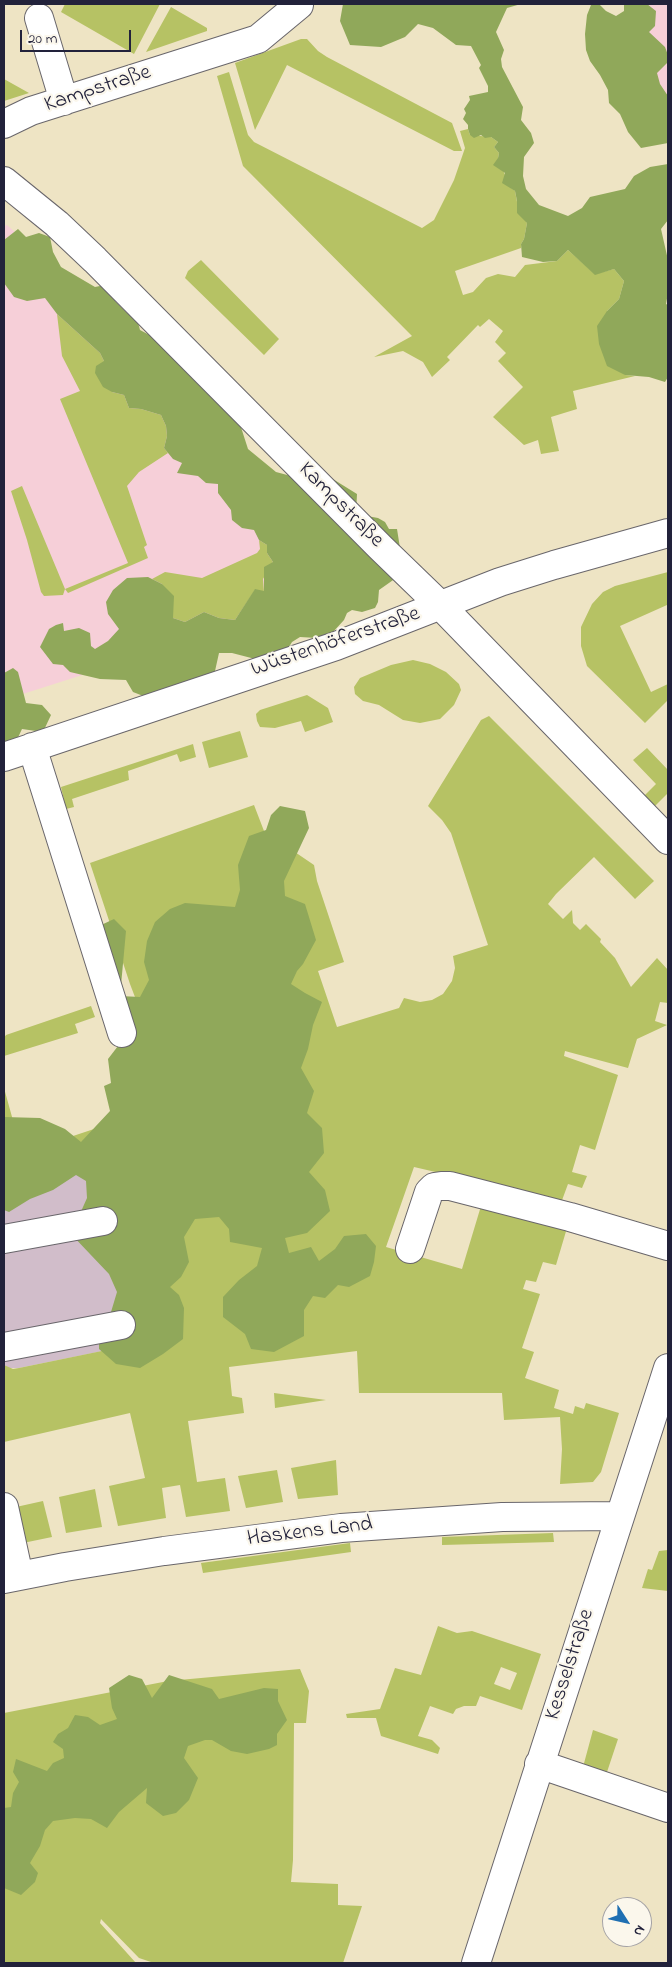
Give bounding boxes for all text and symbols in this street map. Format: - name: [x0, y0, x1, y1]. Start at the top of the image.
- scale bar: [22, 20, 134, 52]
- text: 20 m: [28, 28, 57, 50]
- street label: Kampstraße: [41, 60, 155, 120]
- street label: Kampstraße: [292, 458, 388, 554]
- street label: Wüstenhöferstraße: [248, 602, 424, 684]
- street label: Haskens Land: [246, 1512, 374, 1554]
- street label: Kesselstraße: [541, 1606, 601, 1724]
- north arrow: [602, 1897, 652, 1947]
- text: N: [628, 1920, 650, 1940]

